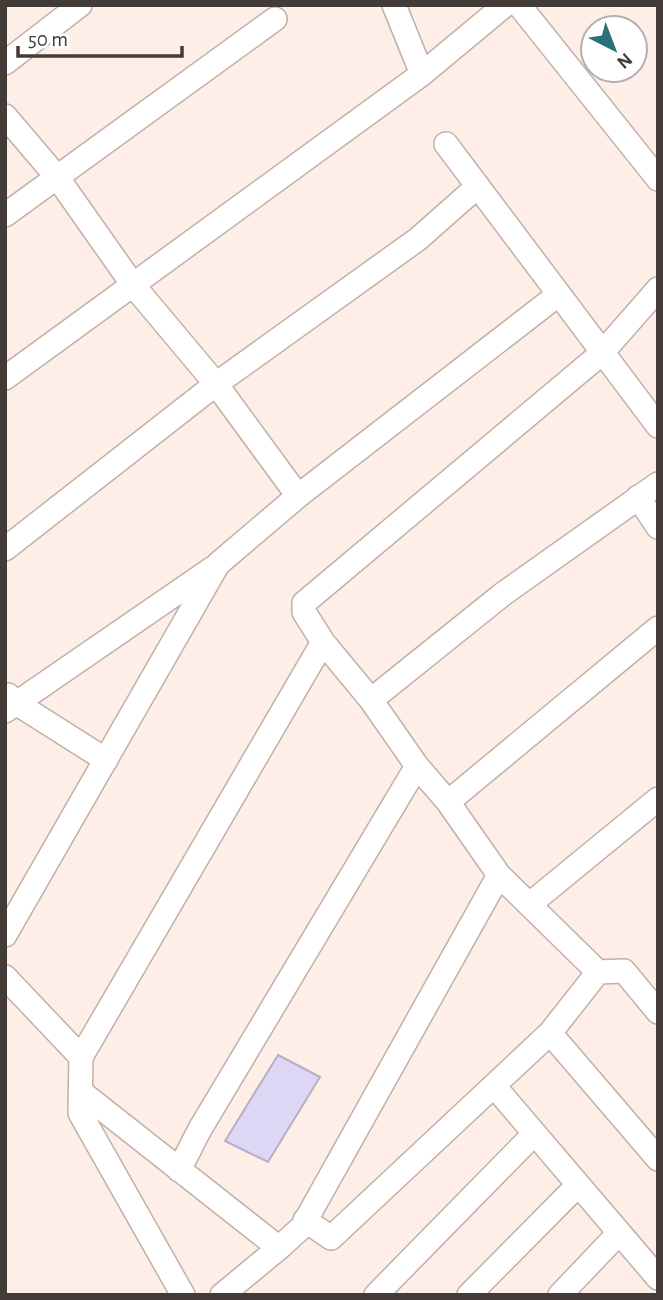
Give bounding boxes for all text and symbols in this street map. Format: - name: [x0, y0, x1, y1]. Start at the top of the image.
- scale bar: [18, 14, 182, 58]
- north arrow: [579, 14, 649, 84]
- text: 50 m: [28, 29, 68, 50]
- text: N: [613, 49, 636, 72]

